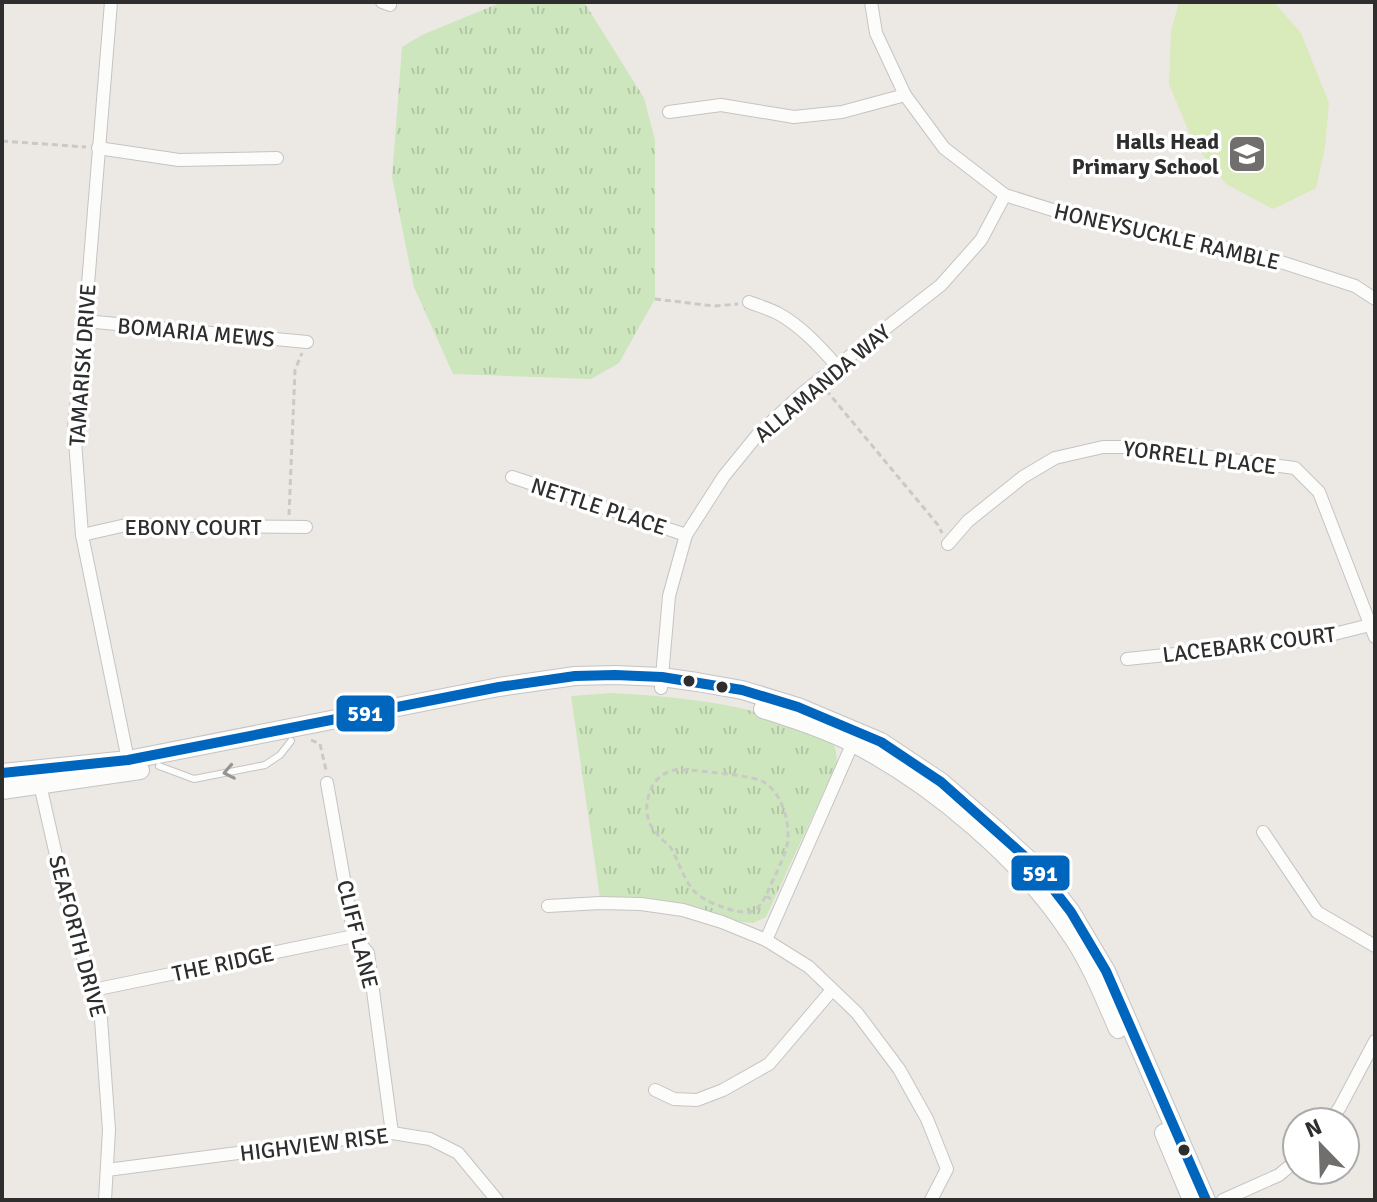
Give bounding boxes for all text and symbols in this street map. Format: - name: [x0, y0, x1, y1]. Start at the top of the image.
- place label: Halls Head Primary School: [1072, 128, 1219, 180]
- school or university icon: Halls Head Primary School: [1226, 133, 1268, 175]
- street label: HONEYSUCKLE RAMBLE: [1052, 197, 1282, 276]
- street label: TAMARISK DRIVE: [63, 283, 102, 447]
- street label: BOMARIA MEWS: [116, 312, 276, 353]
- street label: ALLAMANDA WAY: [749, 319, 896, 448]
- street label: YORRELL PLACE: [1122, 435, 1278, 480]
- street label: NETTLE PLACE: [528, 472, 670, 541]
- street label: EBONY COURT: [124, 514, 262, 541]
- street label: LACEBARK COURT: [1161, 620, 1337, 669]
- unlabelled marker: [681, 673, 697, 689]
- unlabelled marker: [714, 679, 730, 695]
- line badge: 591: [335, 694, 396, 733]
- text: 591: [347, 700, 383, 727]
- one-way arrow: [222, 763, 236, 780]
- street label: SEAFORTH DRIVE: [43, 852, 112, 1020]
- line badge: 591: [1010, 854, 1071, 892]
- text: 591: [1022, 860, 1058, 887]
- street label: CLIFF LANE: [331, 877, 384, 991]
- street label: THE RIDGE: [170, 940, 277, 987]
- north arrow: [1281, 1106, 1361, 1186]
- text: N: [1301, 1113, 1326, 1143]
- street label: HIGHVIEW RISE: [238, 1122, 390, 1167]
- unlabelled marker: [1176, 1142, 1192, 1158]

